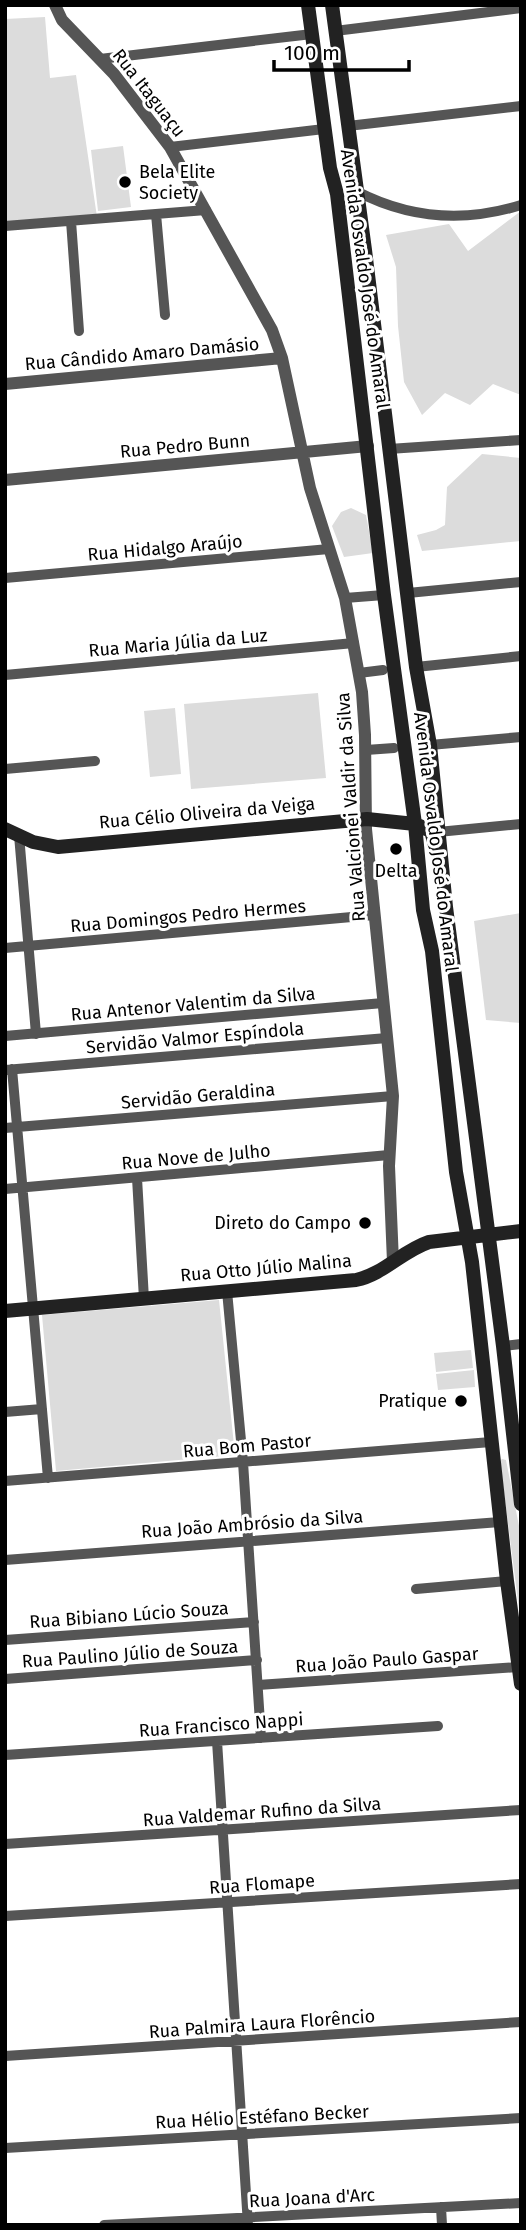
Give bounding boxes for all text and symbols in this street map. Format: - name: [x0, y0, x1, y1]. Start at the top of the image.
- scale bar: [274, 28, 409, 72]
- text: 100 m: [284, 40, 340, 66]
- street label: Rua Itaguaçu: [108, 45, 190, 141]
- street label: Avenida Osvaldo José do Amaral: [336, 148, 394, 410]
- place label: Bela Elite Society: [139, 161, 215, 204]
- marker: Bela Elite Society: [117, 174, 133, 190]
- street label: Rua Cândido Amaro Damásio: [24, 333, 260, 375]
- street label: Rua Pedro Bunn: [119, 429, 251, 463]
- street label: Rua Hidalgo Araújo: [86, 530, 244, 566]
- street label: Rua Maria Júlia da Luz: [88, 624, 269, 662]
- street label: Rua Valcionei Valdir da Silva: [332, 692, 370, 922]
- street label: Avenida Osvaldo José do Amaral: [409, 711, 463, 973]
- street label: Rua Célio Oliveira da Veiga: [98, 793, 316, 833]
- marker: Delta: [388, 841, 404, 857]
- place label: Delta: [375, 860, 417, 882]
- street label: Rua Domingos Pedro Hermes: [69, 895, 307, 937]
- street label: Rua Antenor Valentim da Silva: [70, 982, 316, 1026]
- street label: Servidão Valmor Espíndola: [85, 1018, 305, 1058]
- street label: Servidão Geraldina: [120, 1078, 276, 1114]
- street label: Rua Nove de Julho: [120, 1140, 272, 1174]
- place label: Direto do Campo: [214, 1212, 351, 1234]
- marker: Direto do Campo: [357, 1215, 373, 1231]
- street label: Rua Otto Júlio Malina: [179, 1250, 353, 1286]
- place label: Pratique: [378, 1390, 447, 1412]
- marker: Pratique: [453, 1393, 469, 1409]
- street label: Rua Bom Pastor: [182, 1429, 312, 1463]
- street label: Rua João Ambrósio da Silva: [140, 1505, 364, 1543]
- street label: Rua Bibiano Lúcio Souza: [29, 1597, 229, 1633]
- street label: Rua Paulino Júlio de Souza: [21, 1635, 239, 1673]
- street label: Rua João Paulo Gaspar: [295, 1643, 479, 1677]
- street label: Rua Francisco Nappi: [138, 1708, 304, 1742]
- street label: Rua Valdemar Rufino da Silva: [142, 1793, 382, 1831]
- street label: Rua Flomape: [208, 1869, 316, 1899]
- street label: Rua Palmira Laura Florêncio: [148, 2005, 376, 2043]
- street label: Rua Hélio Estéfano Becker: [155, 2100, 369, 2134]
- street label: Rua Joana d'Arc: [248, 2184, 376, 2212]

